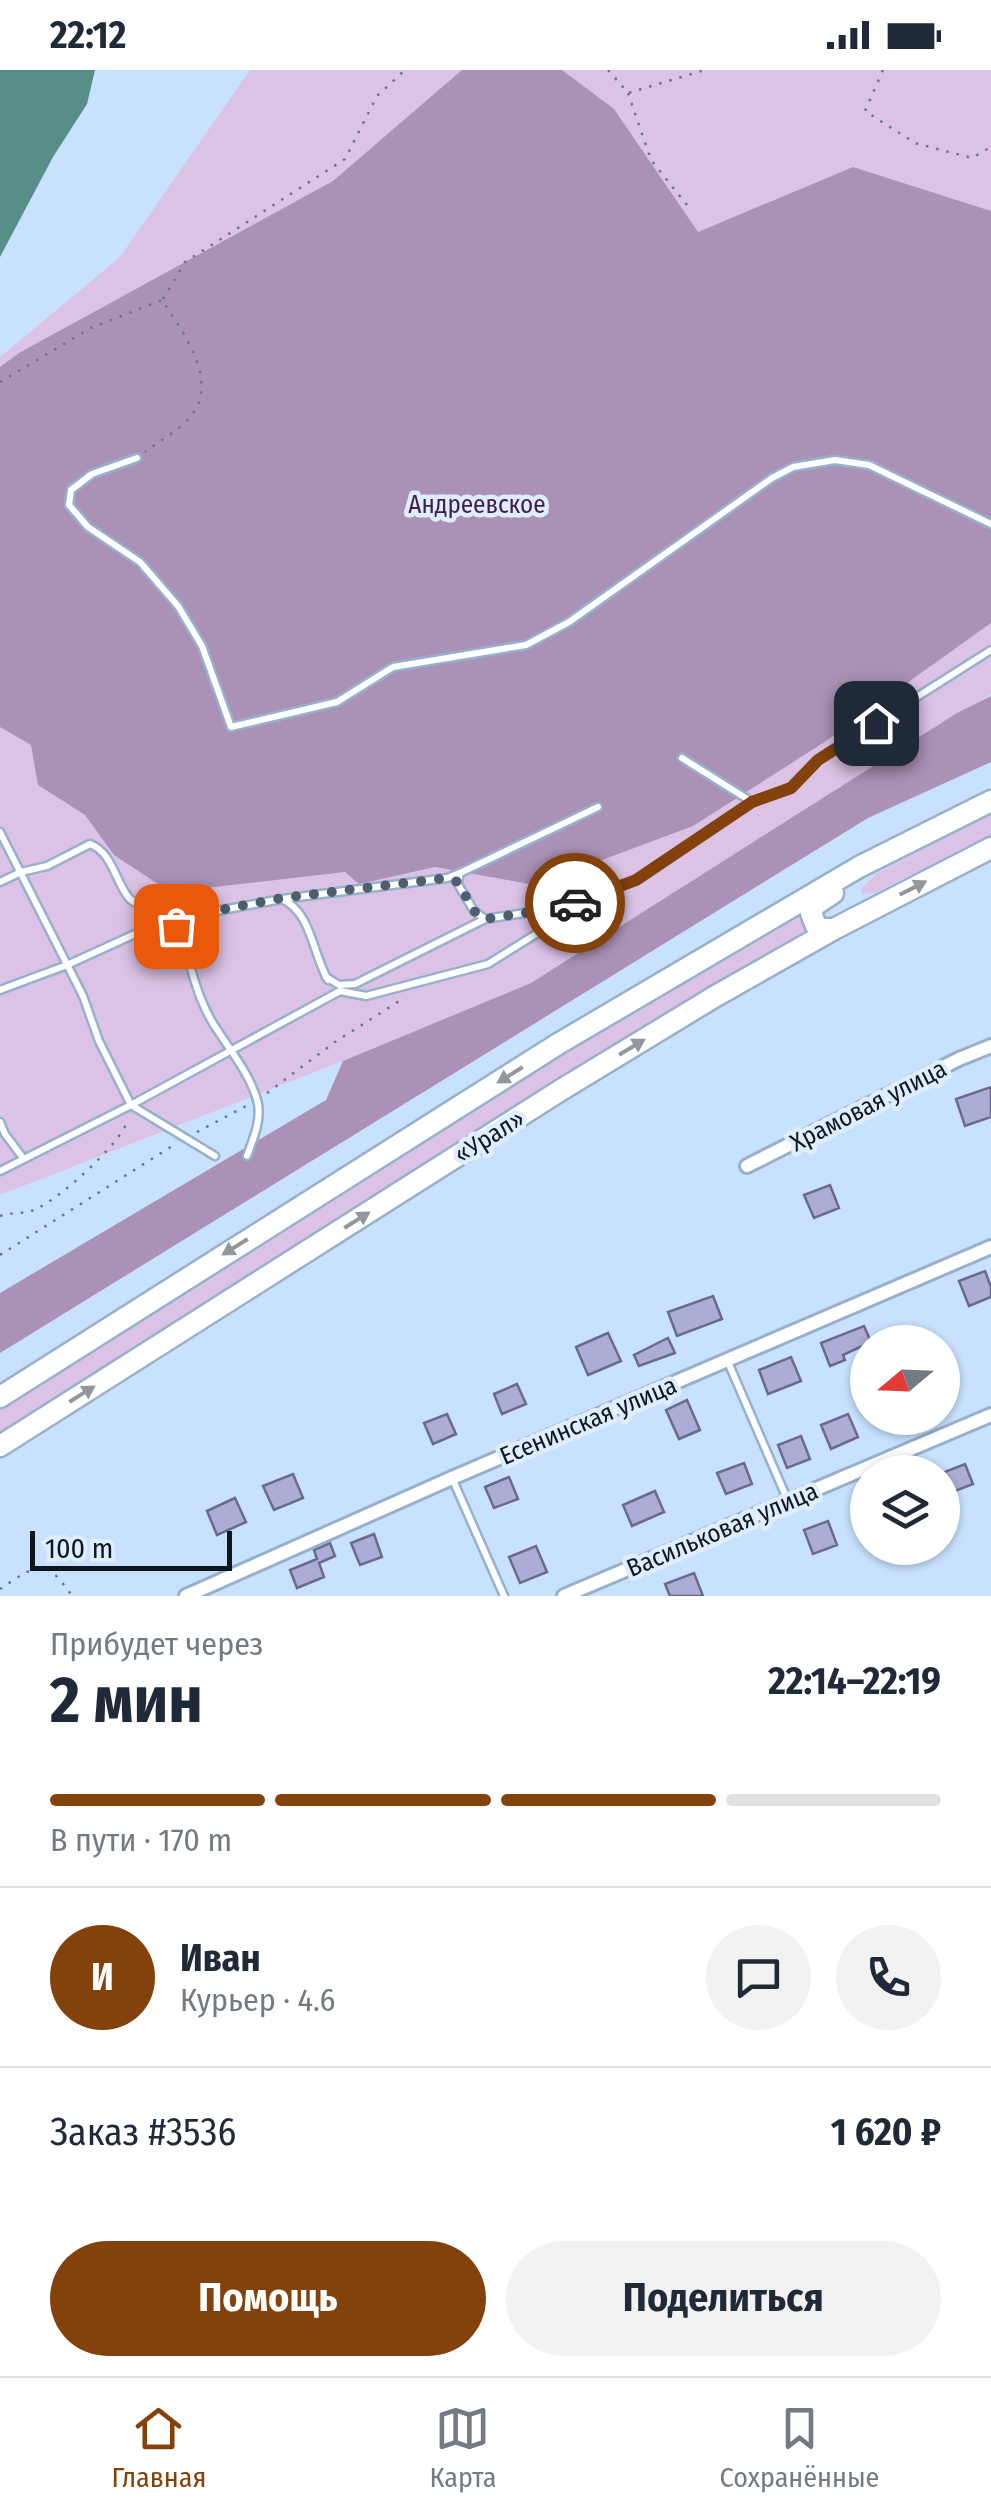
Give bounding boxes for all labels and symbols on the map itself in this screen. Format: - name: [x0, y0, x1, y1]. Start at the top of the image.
- park label: Андреевское: [408, 490, 546, 520]
- pin: [834, 681, 919, 766]
- courier: [525, 853, 625, 953]
- one-way arrow: [898, 880, 927, 897]
- pin: [134, 884, 219, 969]
- one-way arrow: [618, 1039, 646, 1056]
- street label: Храмовая улица: [785, 1054, 952, 1158]
- one-way arrow: [496, 1065, 524, 1083]
- street label: «Урал»: [449, 1104, 530, 1170]
- one-way arrow: [343, 1211, 370, 1229]
- one-way arrow: [221, 1238, 248, 1256]
- north arrow: [850, 1325, 960, 1435]
- street label: Есенинская улица: [496, 1370, 681, 1472]
- one-way arrow: [69, 1385, 96, 1403]
- street label: Васильковая улица: [622, 1476, 822, 1584]
- scale bar: [30, 1526, 232, 1570]

